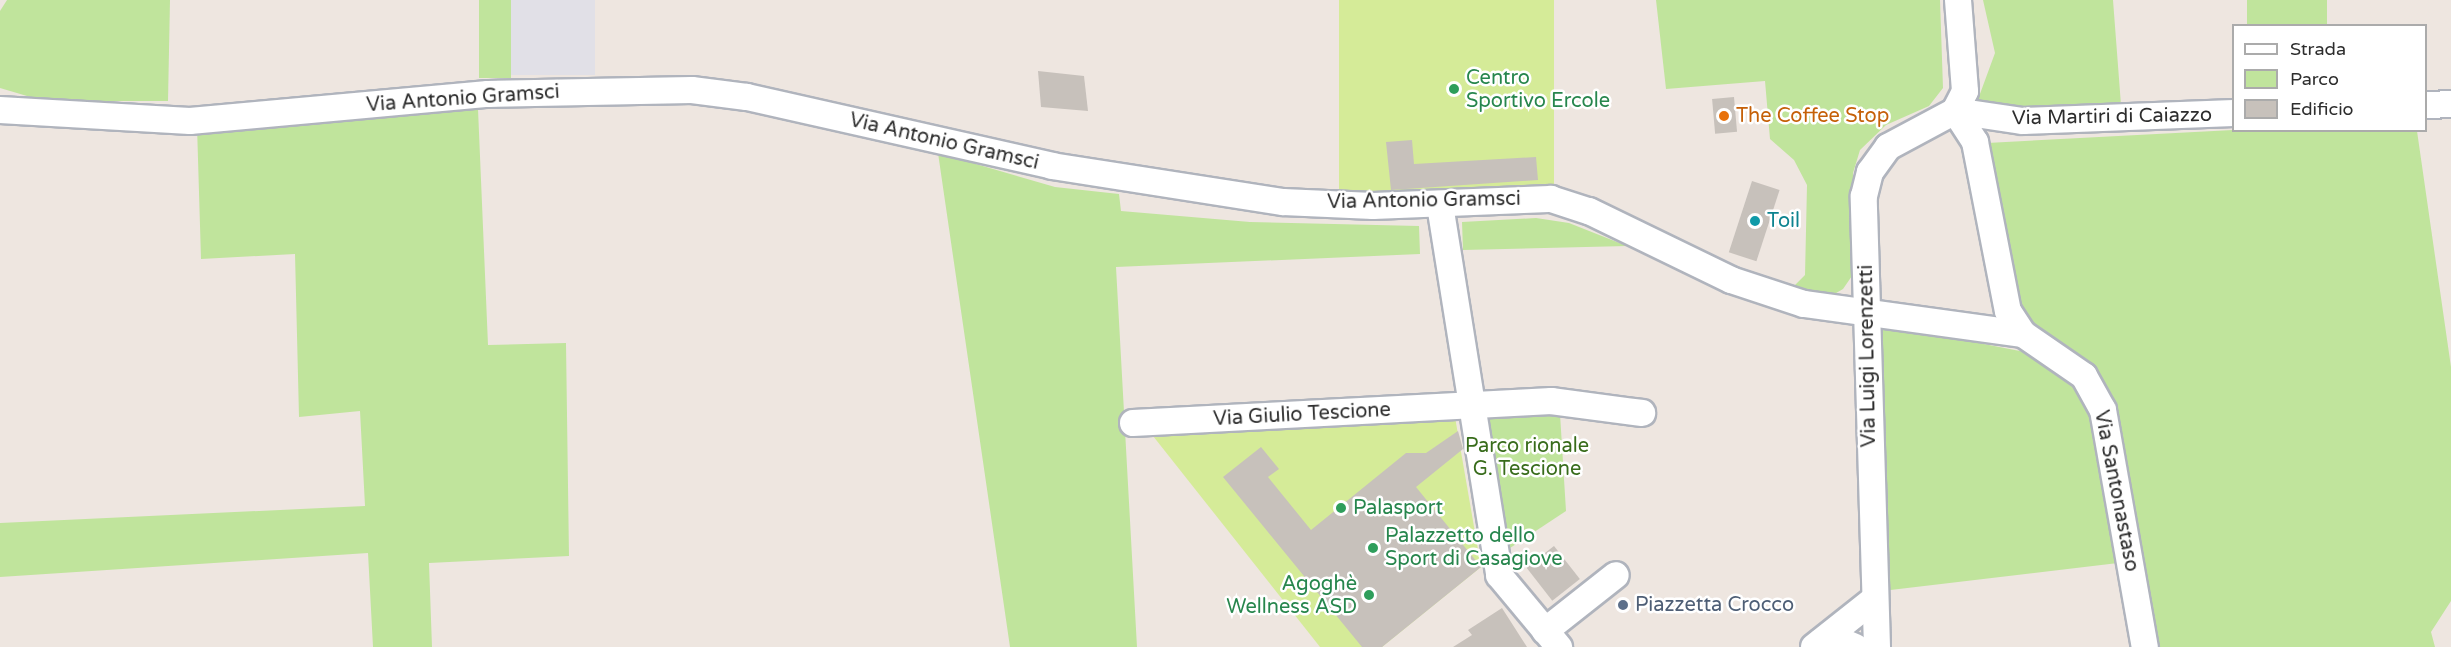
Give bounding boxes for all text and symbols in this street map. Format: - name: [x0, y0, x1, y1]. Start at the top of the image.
- legend: [2232, 24, 2427, 132]
- text: Strada: [2290, 38, 2346, 60]
- place label: Centro Sportivo Ercole: [1466, 66, 1610, 113]
- text: Parco: [2290, 68, 2339, 90]
- street label: Via Antonio Gramsci: [366, 80, 560, 118]
- marker: Centro Sportivo Ercole: [1447, 82, 1461, 96]
- text: Edificio: [2290, 98, 2354, 120]
- street label: Via Martiri di Caiazzo: [2012, 103, 2212, 131]
- place label: The Coffee Stop: [1736, 104, 1889, 128]
- street label: Via Antonio Gramsci: [847, 109, 1041, 175]
- marker: The Coffee Stop: [1717, 109, 1731, 123]
- street label: Via Antonio Gramsci: [1327, 187, 1521, 215]
- place label: Toil: [1767, 209, 1800, 233]
- marker: Toil: [1748, 214, 1762, 228]
- street label: Via Luigi Lorenzetti: [1854, 264, 1882, 448]
- street label: Via Giulio Tescione: [1213, 398, 1391, 432]
- street label: Via Santonastaso: [2089, 408, 2143, 574]
- park label: Parco rionale G. Tescione: [1465, 435, 1589, 482]
- place label: Palasport: [1353, 496, 1443, 520]
- marker: Palasport: [1334, 501, 1348, 515]
- place label: Palazzetto dello Sport di Casagiove: [1385, 524, 1563, 571]
- marker: Palazzetto dello Sport di Casagiove: [1366, 541, 1380, 555]
- place label: Agoghè Wellness ASD: [1226, 572, 1357, 619]
- marker: Agoghè Wellness ASD: [1362, 588, 1376, 602]
- place label: Piazzetta Crocco: [1635, 593, 1794, 617]
- marker: Piazzetta Crocco: [1616, 598, 1630, 612]

